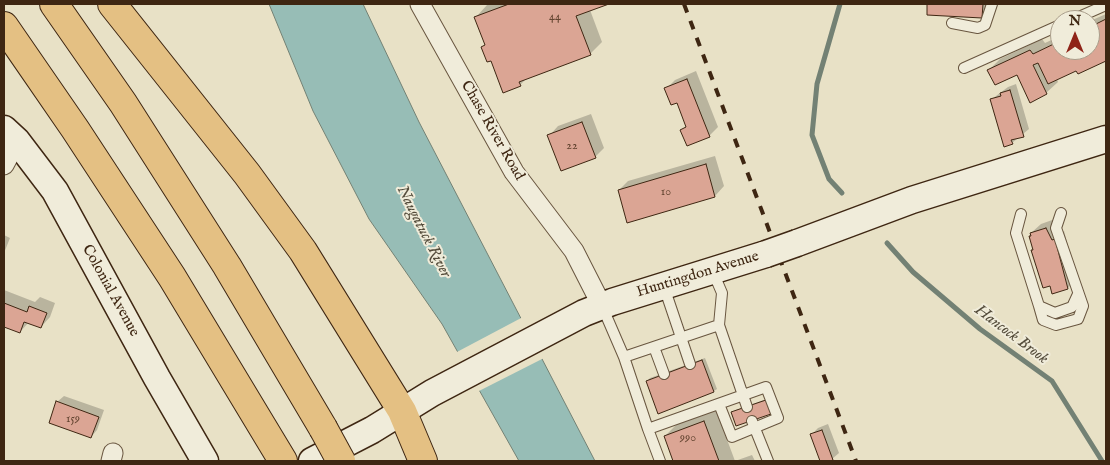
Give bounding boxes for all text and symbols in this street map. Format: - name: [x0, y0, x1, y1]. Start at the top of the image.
- north arrow: [1050, 10, 1100, 60]
- house number: 44: [549, 11, 561, 25]
- text: N: [1069, 12, 1081, 30]
- street label: Chase River Road: [456, 78, 528, 184]
- house number: 22: [566, 140, 578, 154]
- water label: Naugatuck River: [392, 183, 454, 281]
- house number: 10: [661, 186, 671, 200]
- street label: Colonial Avenue: [77, 242, 143, 340]
- street label: Huntingdon Avenue: [635, 248, 761, 302]
- water label: Hancock Brook: [970, 301, 1052, 369]
- house number: 159: [66, 413, 80, 427]
- house number: 990: [680, 432, 696, 446]

